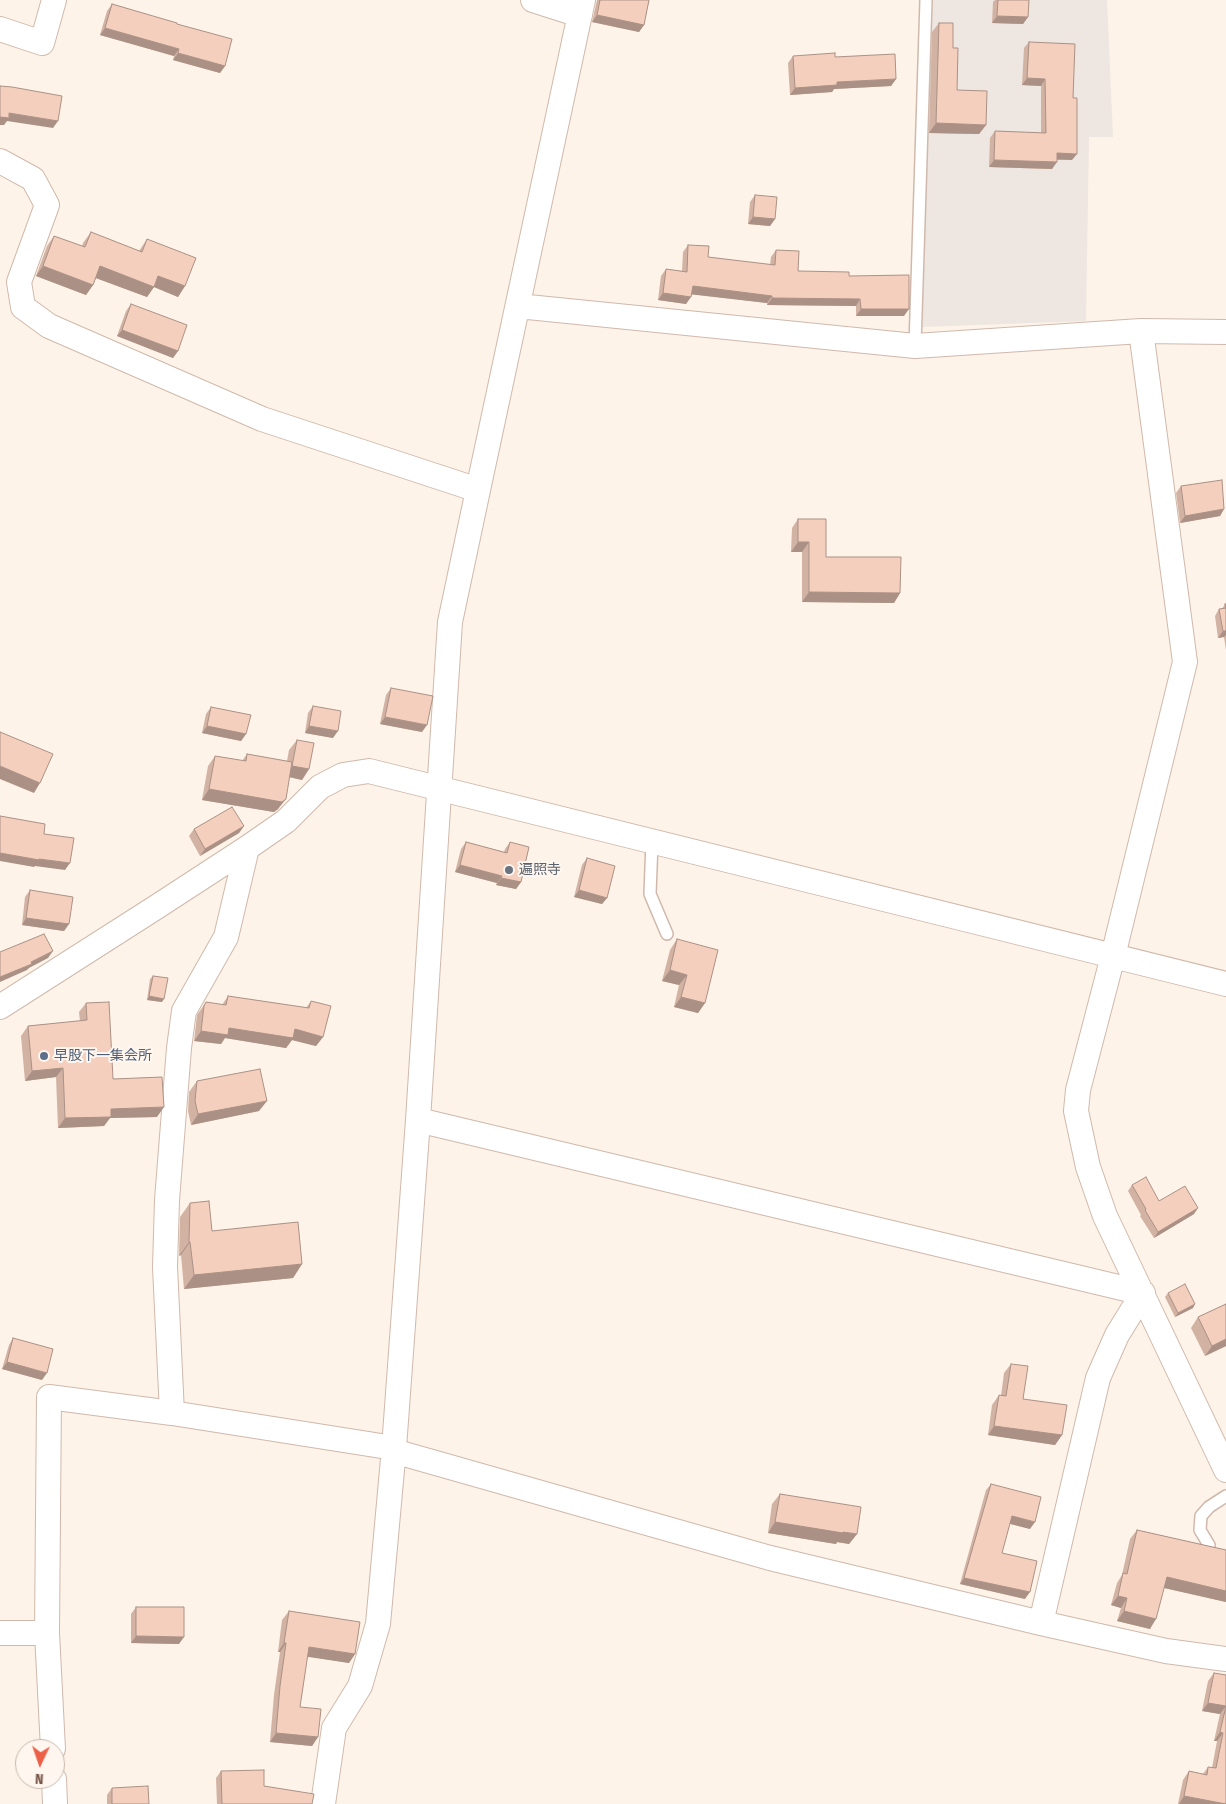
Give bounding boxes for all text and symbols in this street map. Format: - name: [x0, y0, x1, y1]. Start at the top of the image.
- place label: 遍照寺: [519, 862, 561, 878]
- marker: 遍照寺: [503, 864, 515, 876]
- place label: 早股下一集会所: [54, 1048, 152, 1064]
- marker: 早股下一集会所: [38, 1050, 50, 1062]
- north arrow: [15, 1739, 65, 1789]
- text: N: [35, 1770, 44, 1787]

